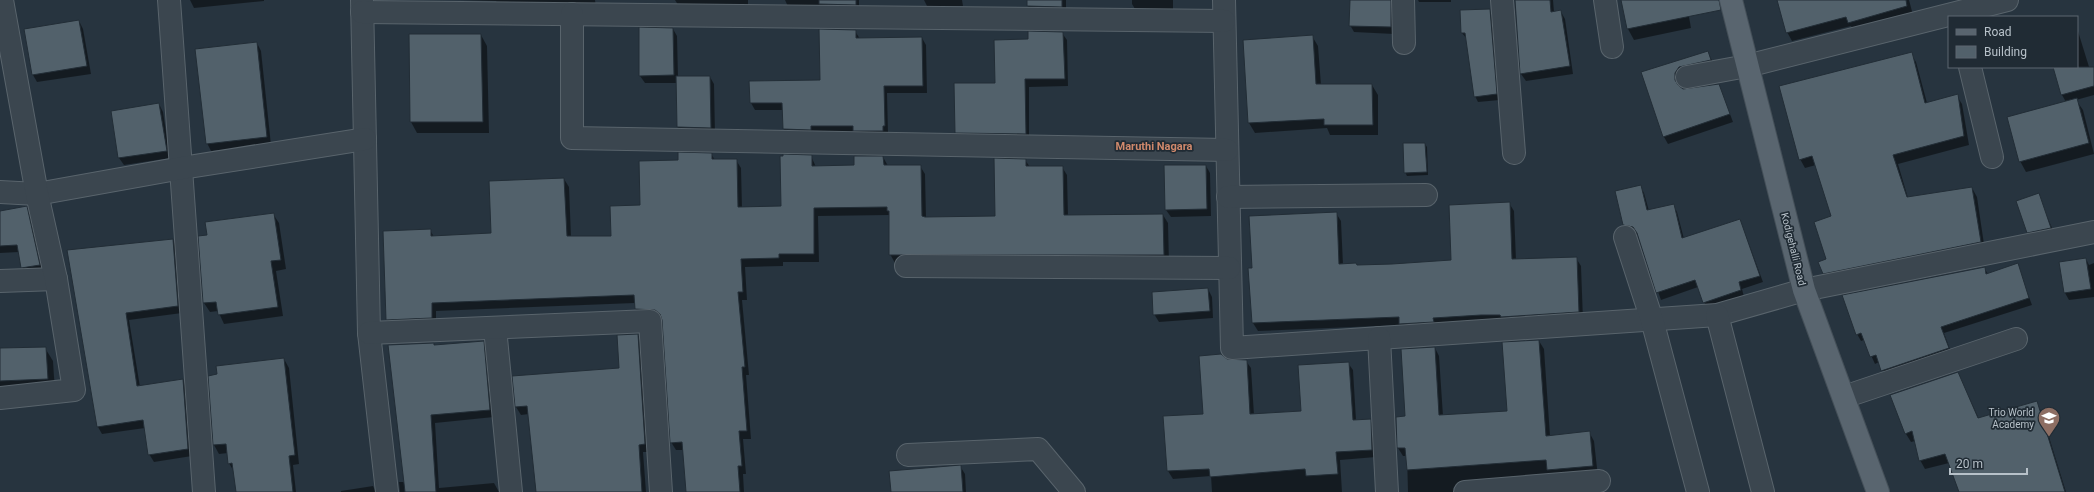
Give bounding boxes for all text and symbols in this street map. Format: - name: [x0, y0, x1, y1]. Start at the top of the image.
- legend: [1948, 16, 2078, 68]
- text: Road: [1984, 25, 2012, 39]
- text: Building: [1984, 45, 2027, 59]
- district label: Maruthi Nagara: [1116, 140, 1193, 153]
- street label: Kodigehalli Road: [1779, 212, 1808, 287]
- school or university icon: Trio World Academy: [2036, 405, 2062, 438]
- place label: Trio World Academy: [1989, 407, 2034, 430]
- scale bar: [1950, 450, 2027, 476]
- text: 20 m: [1956, 457, 1983, 471]

